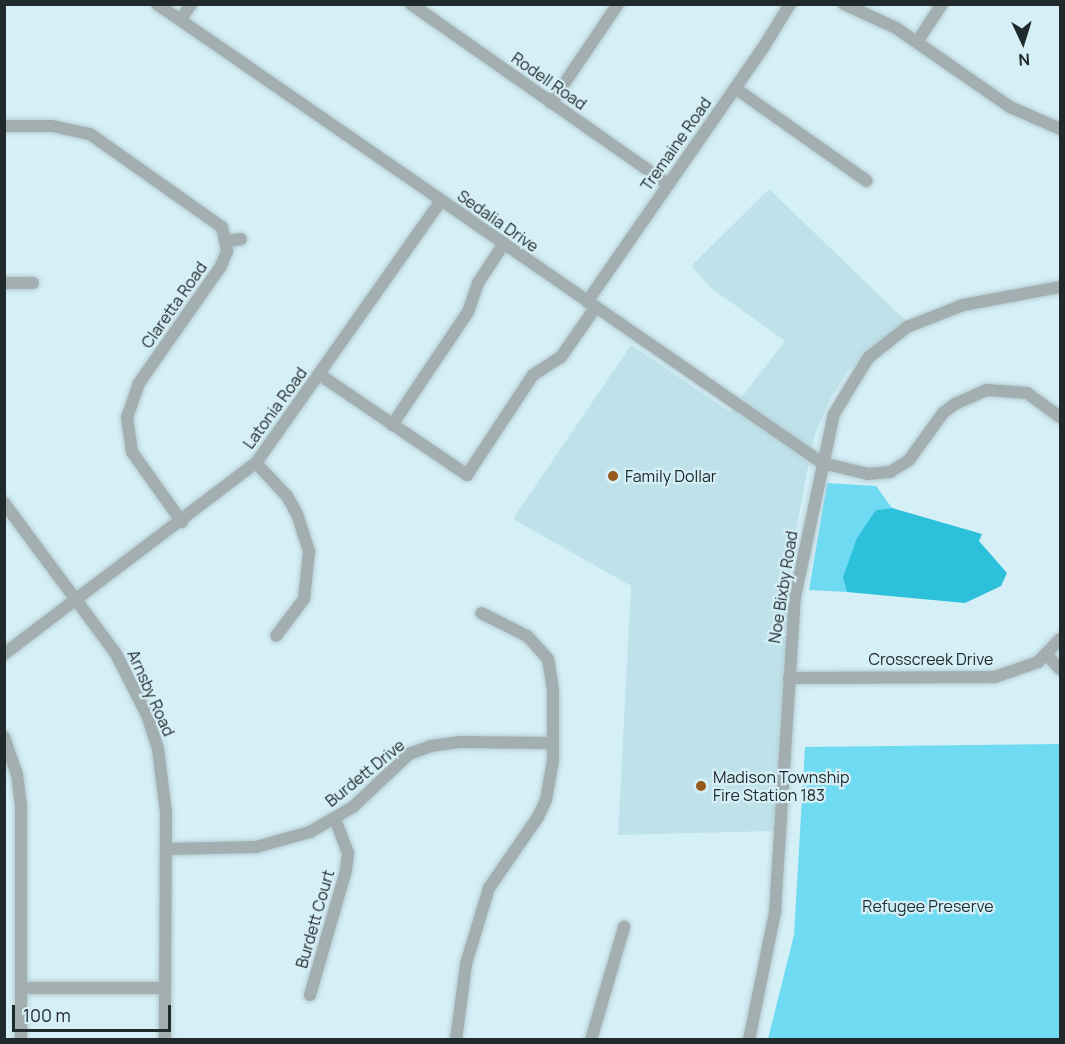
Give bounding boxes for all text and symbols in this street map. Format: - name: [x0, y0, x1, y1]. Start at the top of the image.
- north arrow: [993, 12, 1053, 72]
- street label: Rodell Road: [508, 48, 590, 114]
- text: N: [1018, 49, 1031, 71]
- street label: Tremaine Road: [637, 94, 715, 194]
- street label: Sedalia Drive: [454, 186, 542, 256]
- street label: Claretta Road: [137, 258, 211, 352]
- street label: Latonia Road: [239, 364, 311, 452]
- place label: Family Dollar: [625, 466, 717, 486]
- marker: Family Dollar: [606, 469, 620, 483]
- street label: Noe Bixby Road: [765, 529, 801, 645]
- street label: Arnsby Road: [123, 647, 179, 739]
- street label: Crosscreek Drive: [869, 649, 993, 669]
- street label: Burdett Drive: [322, 735, 408, 811]
- place label: Madison Township Fire Station 183: [713, 767, 849, 805]
- marker: Madison Township Fire Station 183: [694, 779, 708, 793]
- street label: Burdett Court: [292, 868, 338, 970]
- park label: Refugee Preserve: [862, 896, 994, 916]
- scale bar: [15, 993, 174, 1031]
- text: 100 m: [23, 1003, 71, 1027]

